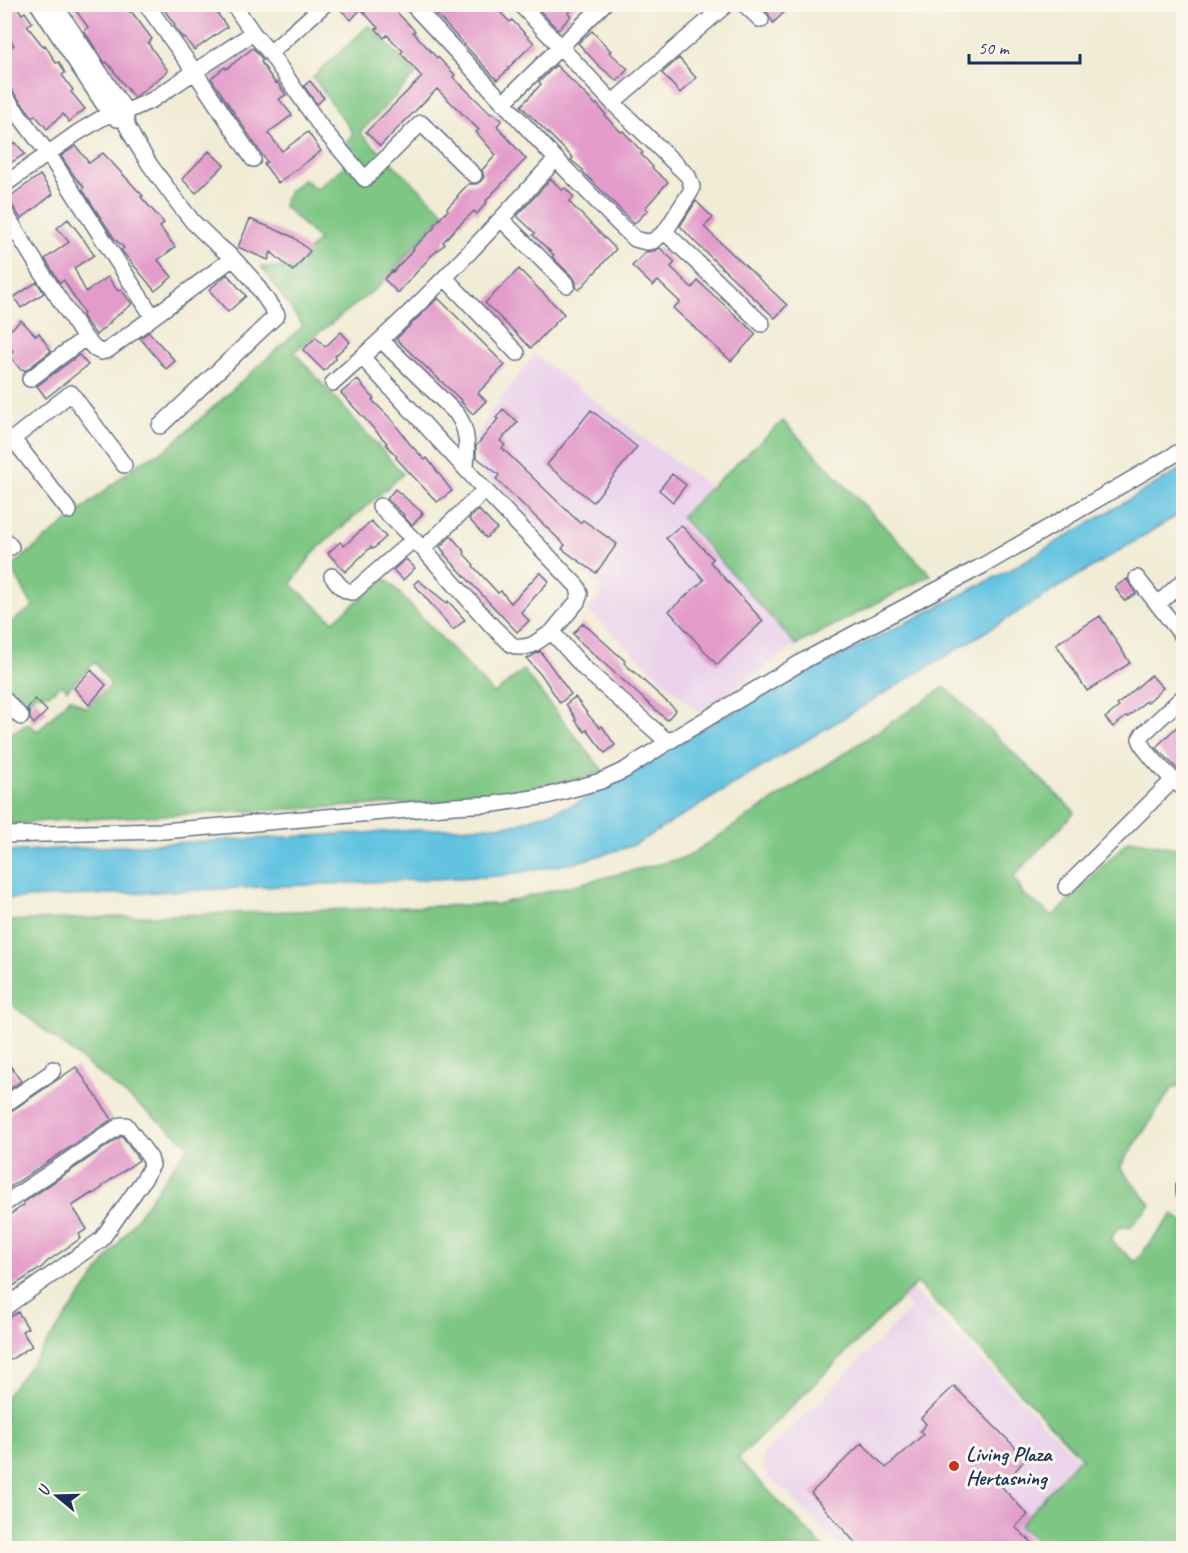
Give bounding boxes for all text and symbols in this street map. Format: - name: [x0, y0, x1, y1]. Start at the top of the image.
- scale bar: [969, 27, 1080, 65]
- text: 50 m: [978, 37, 1011, 59]
- place label: Living Plaza Hertasning: [966, 1441, 1053, 1491]
- marker: Living Plaza Hertasning: [947, 1459, 961, 1473]
- north arrow: [27, 1466, 87, 1526]
- text: U: [33, 1481, 56, 1498]

